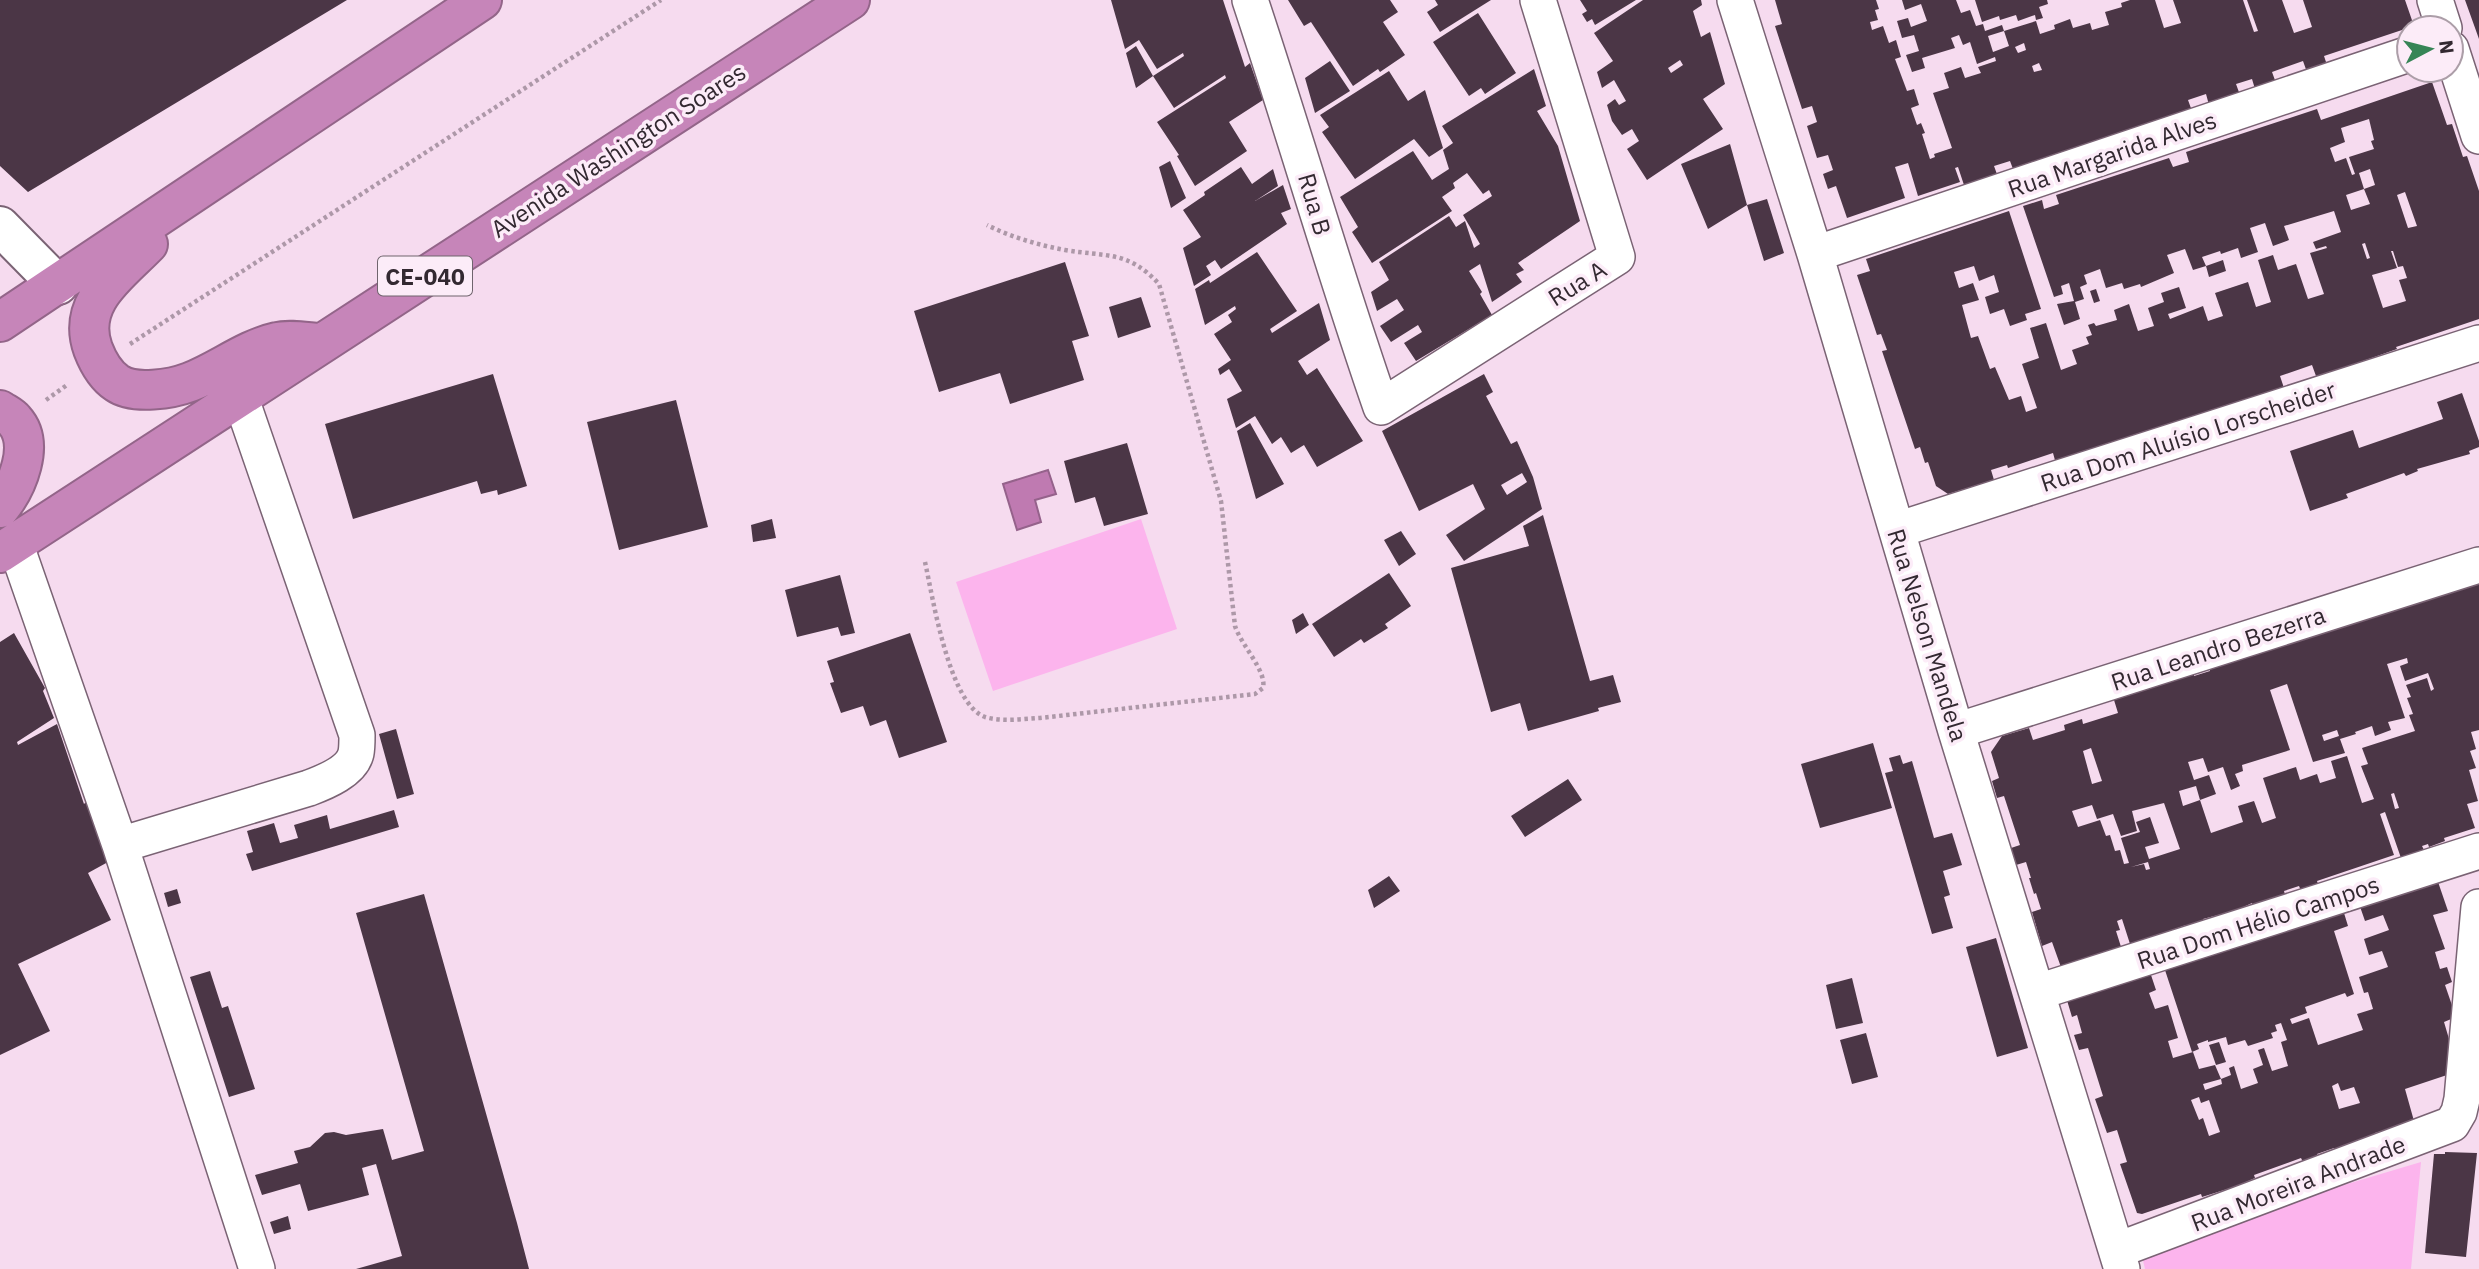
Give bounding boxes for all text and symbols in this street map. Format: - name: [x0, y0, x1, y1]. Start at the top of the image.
- north arrow: [2395, 14, 2465, 84]
- text: N: [2434, 39, 2460, 55]
- street label: Avenida Washington Soares: [484, 55, 752, 245]
- street label: Rua Margarida Alves: [2003, 103, 2221, 205]
- street label: Rua B: [1291, 169, 1339, 239]
- street label: Rua A: [1542, 253, 1612, 313]
- road number: CE-040: [378, 256, 472, 296]
- street label: Rua Dom Aluísio Lorscheider: [2036, 373, 2340, 499]
- street label: Rua Nelson Mandela: [1880, 525, 1976, 745]
- street label: Rua Leandro Bezerra: [2107, 598, 2330, 698]
- street label: Rua Dom Hélio Campos: [2133, 868, 2383, 976]
- street label: Rua Moreira Andrade: [2186, 1127, 2410, 1239]

